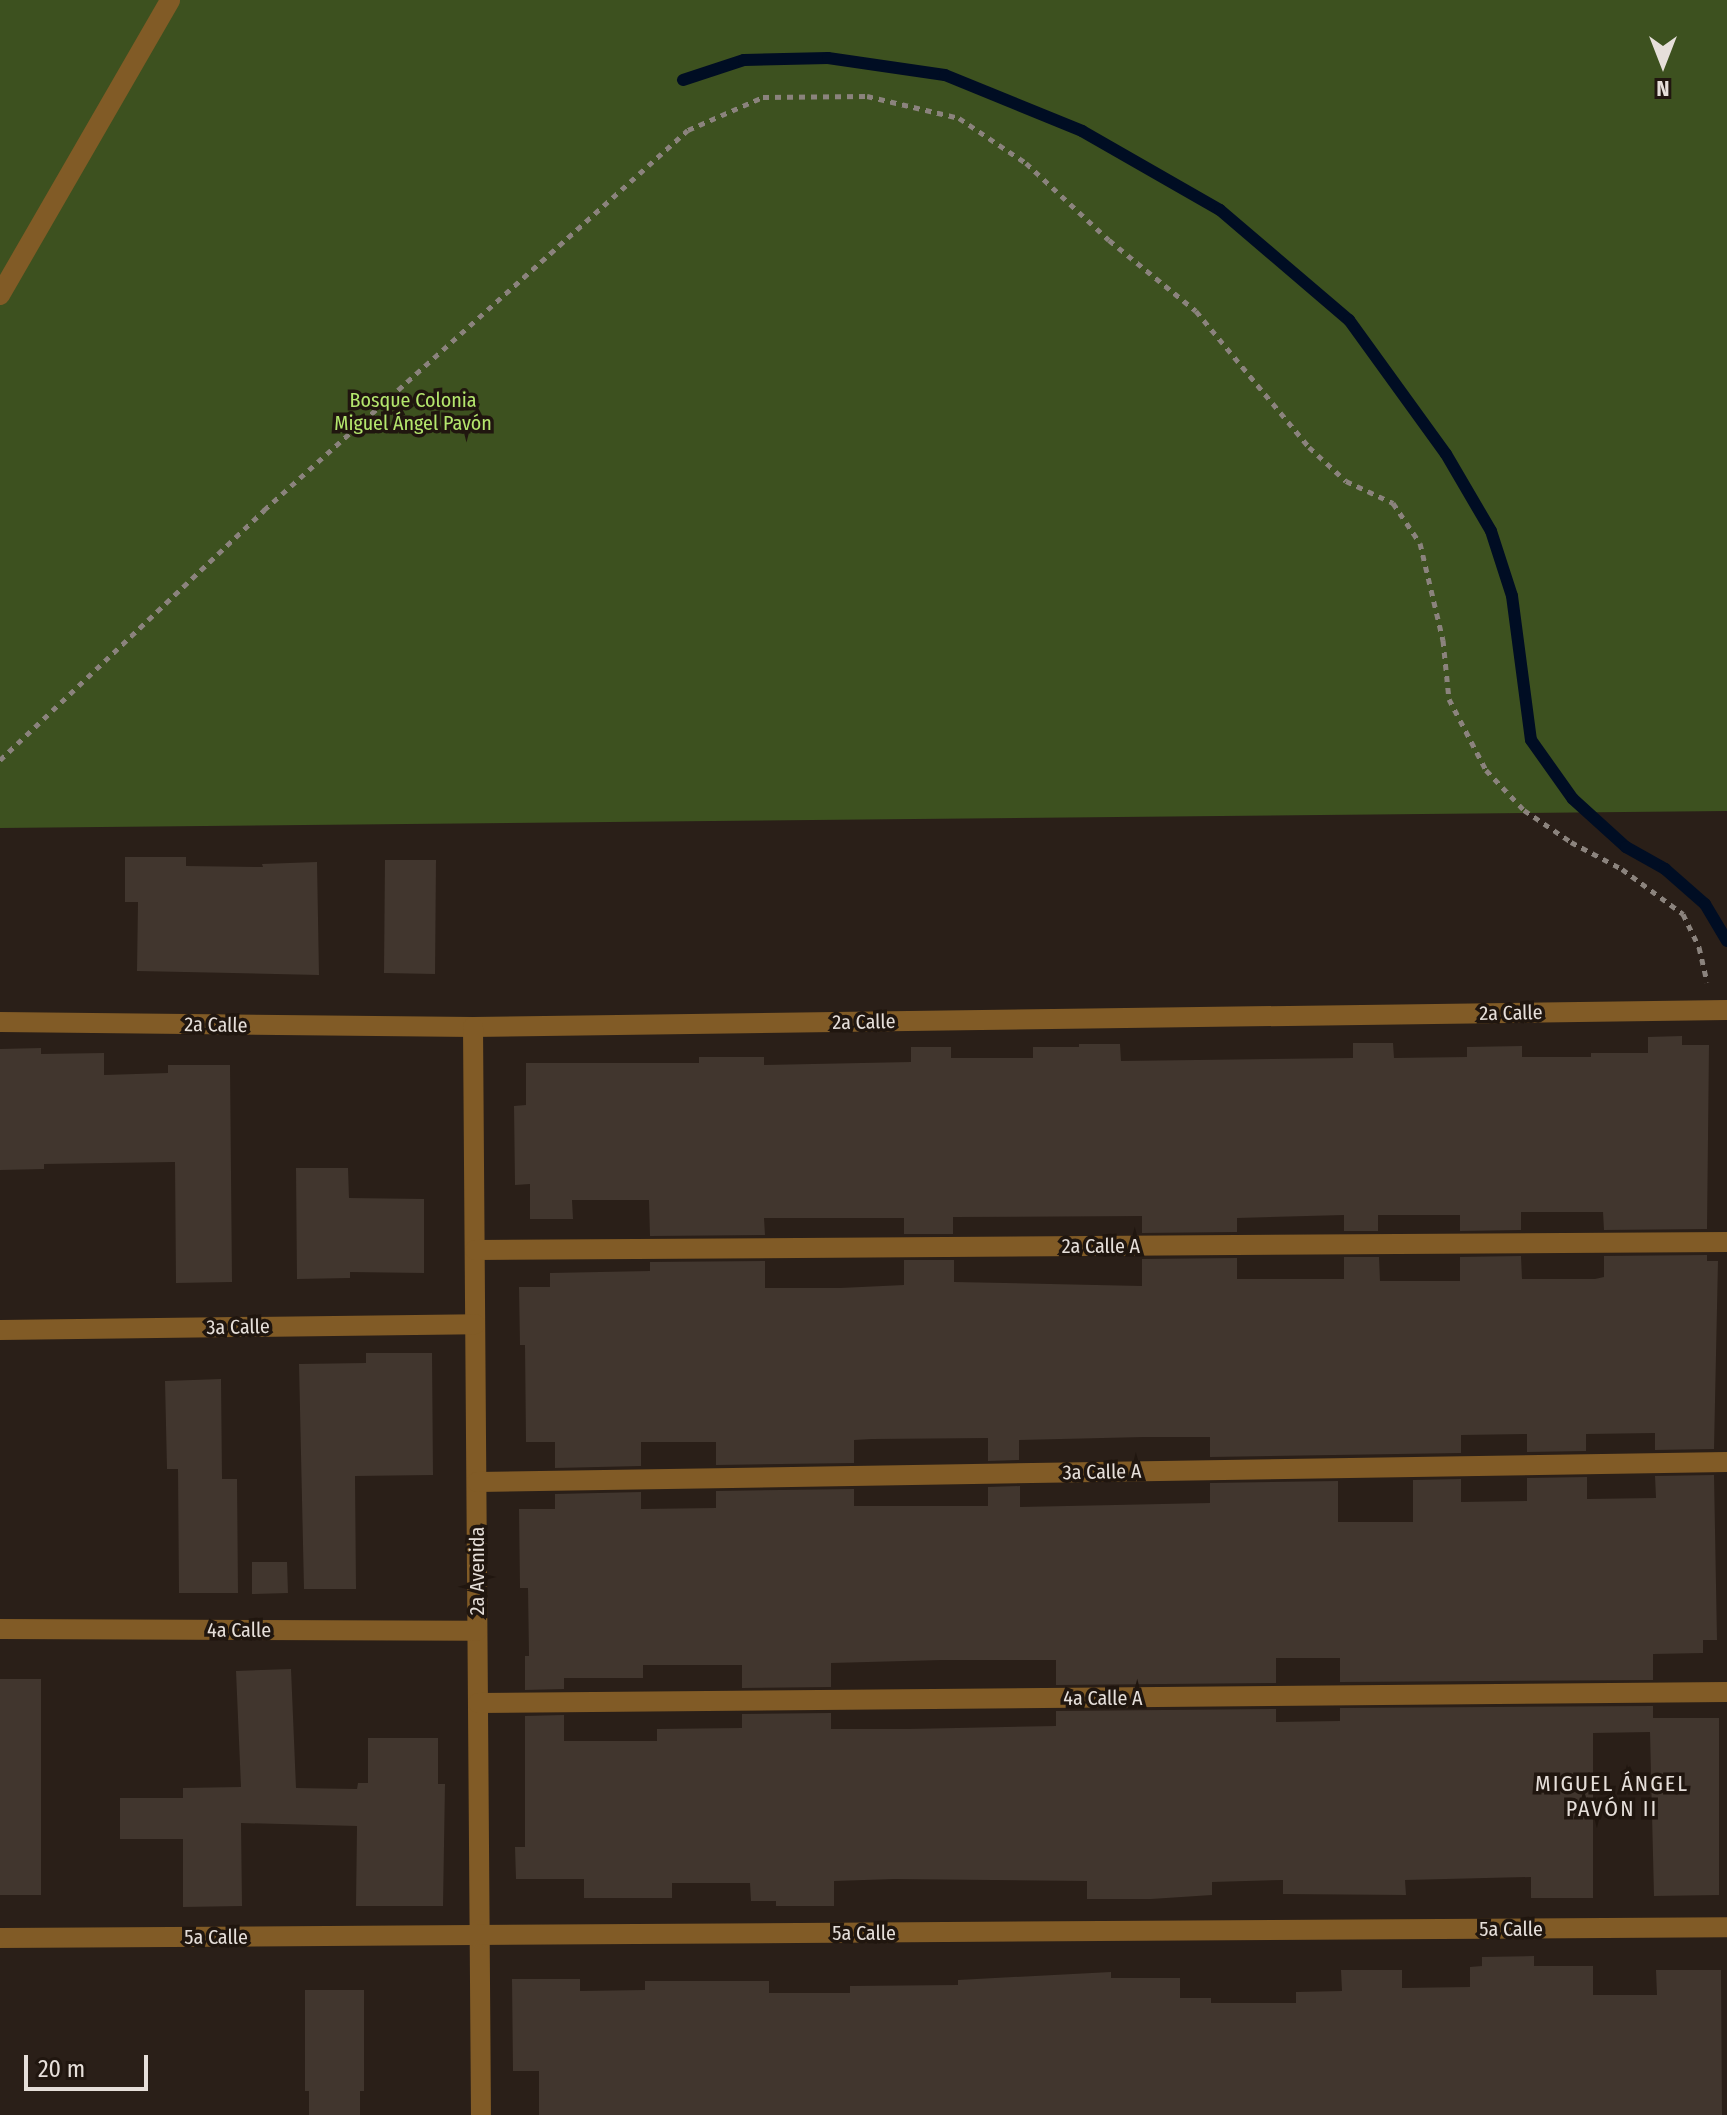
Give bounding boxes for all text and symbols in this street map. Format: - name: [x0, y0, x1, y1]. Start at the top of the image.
- north arrow: [1623, 24, 1703, 104]
- text: N: [1656, 75, 1670, 102]
- park label: Bosque Colonia Miguel Ángel Pavón: [334, 389, 492, 436]
- street label: 2a Calle: [1479, 1000, 1543, 1026]
- street label: 2a Calle: [832, 1009, 896, 1035]
- street label: 2a Calle: [184, 1012, 248, 1038]
- street label: 2a Calle A: [1062, 1234, 1140, 1258]
- street label: 3a Calle: [206, 1314, 270, 1340]
- street label: 3a Calle A: [1062, 1459, 1142, 1485]
- street label: 2a Avenida: [465, 1527, 489, 1615]
- street label: 4a Calle: [207, 1618, 271, 1642]
- street label: 4a Calle A: [1063, 1686, 1143, 1710]
- district label: MIGUEL ÁNGEL PAVÓN II: [1535, 1770, 1689, 1822]
- street label: 5a Calle: [1479, 1917, 1543, 1941]
- street label: 5a Calle: [832, 1921, 896, 1945]
- street label: 5a Calle: [184, 1925, 248, 1949]
- scale bar: [28, 2039, 152, 2089]
- text: 20 m: [38, 2055, 85, 2083]

